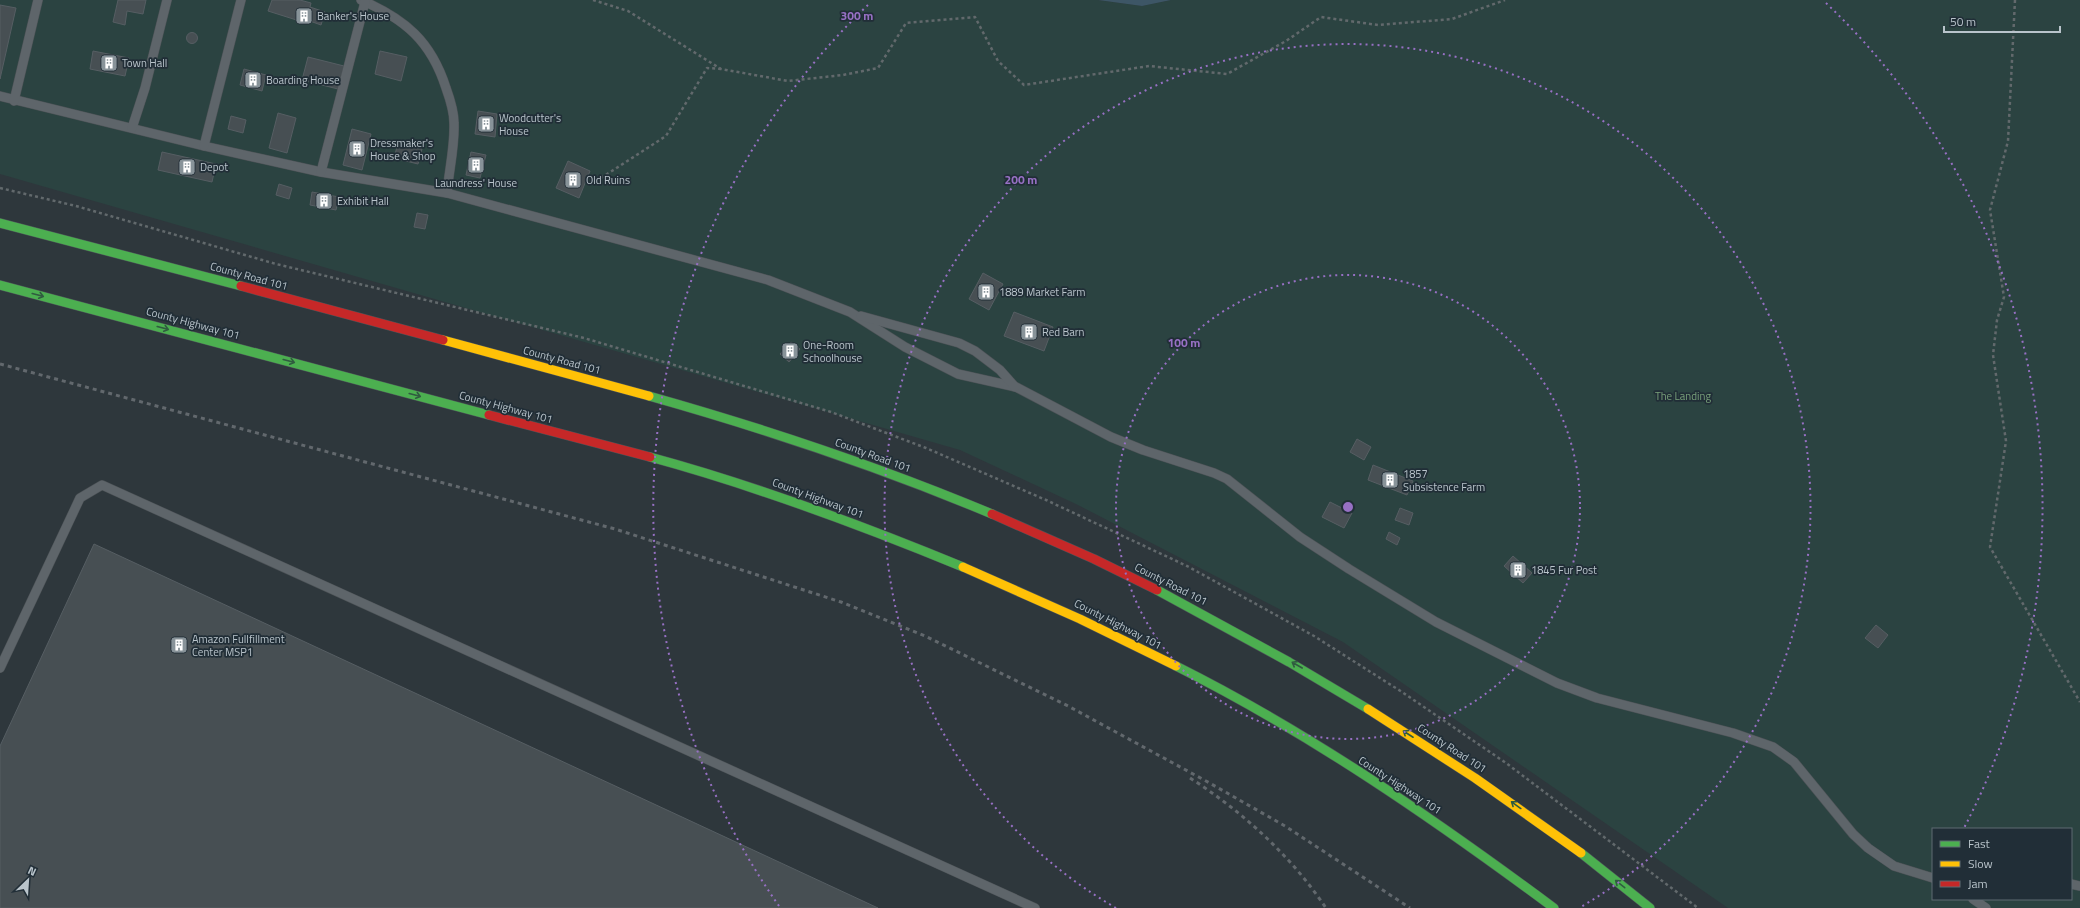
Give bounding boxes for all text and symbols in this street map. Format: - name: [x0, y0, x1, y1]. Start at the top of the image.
- building icon: Banker's House: [294, 6, 314, 26]
- text: 300 m: [841, 6, 873, 25]
- place label: Banker's House: [317, 8, 390, 24]
- scale bar: [1944, 8, 2060, 34]
- text: 50 m: [1950, 12, 1976, 31]
- building icon: Town Hall: [99, 53, 119, 73]
- place label: Town Hall: [122, 55, 167, 71]
- building icon: Boarding House: [243, 70, 263, 90]
- place label: Boarding House: [266, 72, 340, 88]
- place label: Woodcutter's House: [499, 110, 561, 139]
- building icon: Woodcutter's House: [476, 114, 496, 134]
- place label: Dressmaker's House & Shop: [370, 135, 436, 164]
- building icon: Dressmaker's House & Shop: [347, 139, 367, 159]
- building icon: Laundress' House: [466, 155, 486, 175]
- building icon: Depot: [177, 157, 197, 177]
- place label: Depot: [200, 159, 228, 175]
- building icon: Old Ruins: [563, 170, 583, 190]
- text: 200 m: [1005, 170, 1037, 189]
- place label: Old Ruins: [586, 172, 630, 188]
- place label: Laundress' House: [435, 175, 518, 191]
- building icon: Exhibit Hall: [314, 191, 334, 211]
- place label: Exhibit Hall: [337, 193, 389, 209]
- street label: County Road 101: [208, 258, 290, 294]
- building icon: 1889 Market Farm: [976, 282, 996, 302]
- place label: 1889 Market Farm: [999, 284, 1085, 300]
- one-way arrow: [31, 291, 44, 299]
- street label: County Highway 101: [144, 303, 242, 343]
- building icon: Red Barn: [1019, 322, 1039, 342]
- place label: Red Barn: [1042, 324, 1085, 340]
- one-way arrow: [157, 325, 170, 332]
- text: 100 m: [1168, 333, 1200, 352]
- place label: One-Room Schoolhouse: [803, 337, 862, 366]
- building icon: One-Room Schoolhouse: [780, 341, 800, 361]
- street label: County Road 101: [521, 342, 603, 378]
- one-way arrow: [282, 358, 295, 365]
- street label: County Highway 101: [457, 387, 555, 427]
- park label: The Landing: [1655, 388, 1711, 404]
- one-way arrow: [408, 392, 421, 399]
- street label: County Road 101: [833, 434, 913, 476]
- place label: 1857 Subsistence Farm: [1403, 466, 1485, 495]
- building icon: 1857 Subsistence Farm: [1380, 470, 1400, 490]
- street label: County Highway 101: [770, 474, 866, 522]
- centre of rings: [1341, 500, 1355, 514]
- street label: County Road 101: [1132, 559, 1210, 609]
- building icon: 1845 Fur Post: [1508, 560, 1528, 580]
- place label: 1845 Fur Post: [1531, 562, 1597, 578]
- street label: County Highway 101: [1071, 595, 1165, 653]
- place label: Amazon Fullfillment Center MSP1: [192, 631, 285, 660]
- building icon: Amazon Fullfillment Center MSP1: [169, 635, 189, 655]
- one-way arrow: [1291, 661, 1303, 669]
- street label: County Road 101: [1414, 720, 1490, 776]
- one-way arrow: [1402, 729, 1413, 738]
- street label: County Highway 101: [1355, 752, 1445, 818]
- one-way arrow: [1511, 801, 1522, 809]
- legend: [1932, 828, 2072, 900]
- text: Fast: [1968, 834, 1991, 853]
- text: Slow: [1968, 854, 1993, 873]
- north arrow: [8, 860, 48, 900]
- text: N: [25, 862, 39, 880]
- text: Jam: [1968, 874, 1988, 893]
- one-way arrow: [1614, 879, 1625, 888]

